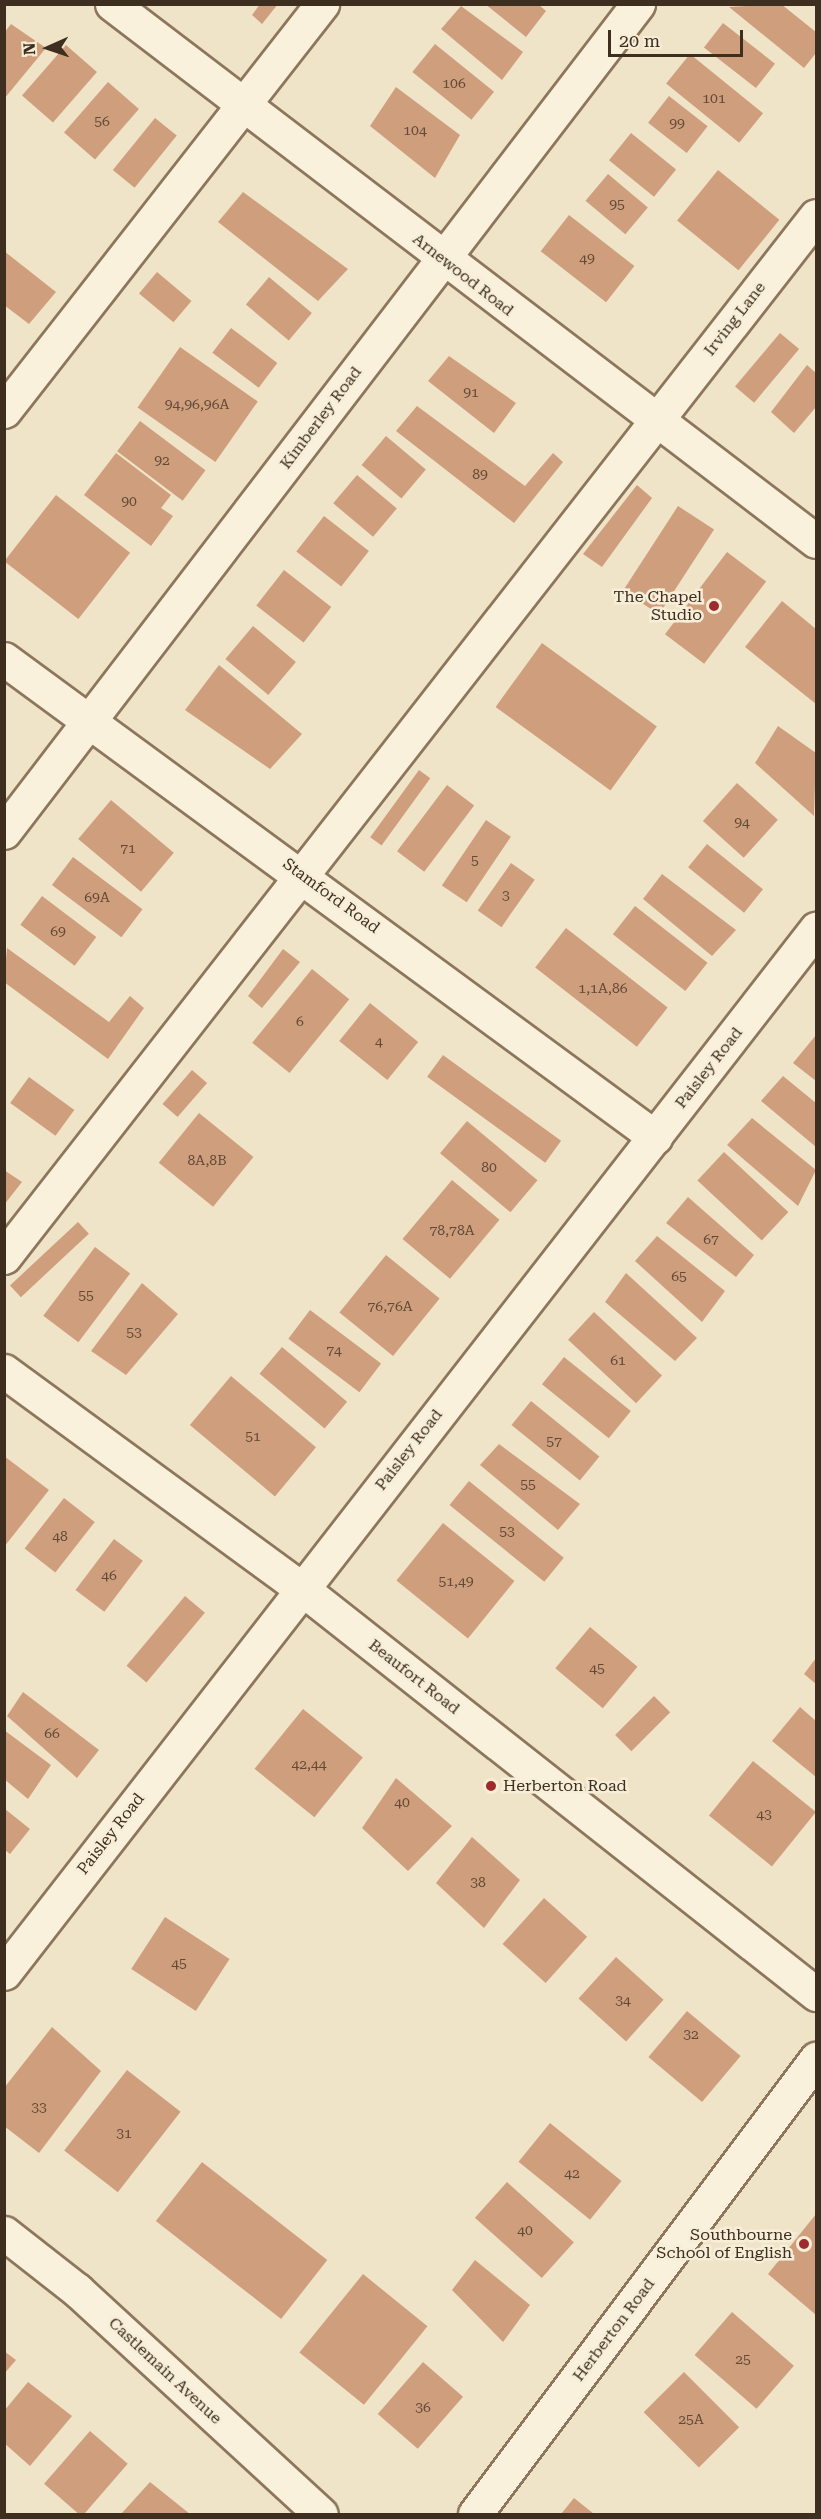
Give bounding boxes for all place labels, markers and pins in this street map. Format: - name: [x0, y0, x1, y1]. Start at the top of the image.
- place label: The Chapel Studio: [614, 587, 702, 625]
- marker: The Chapel Studio: [707, 599, 721, 613]
- place label: Herberton Road: [503, 1776, 627, 1796]
- marker: Herberton Road: [484, 1779, 498, 1793]
- place label: Southbourne School of English: [656, 2225, 792, 2263]
- marker: Southbourne School of English: [797, 2237, 811, 2251]

